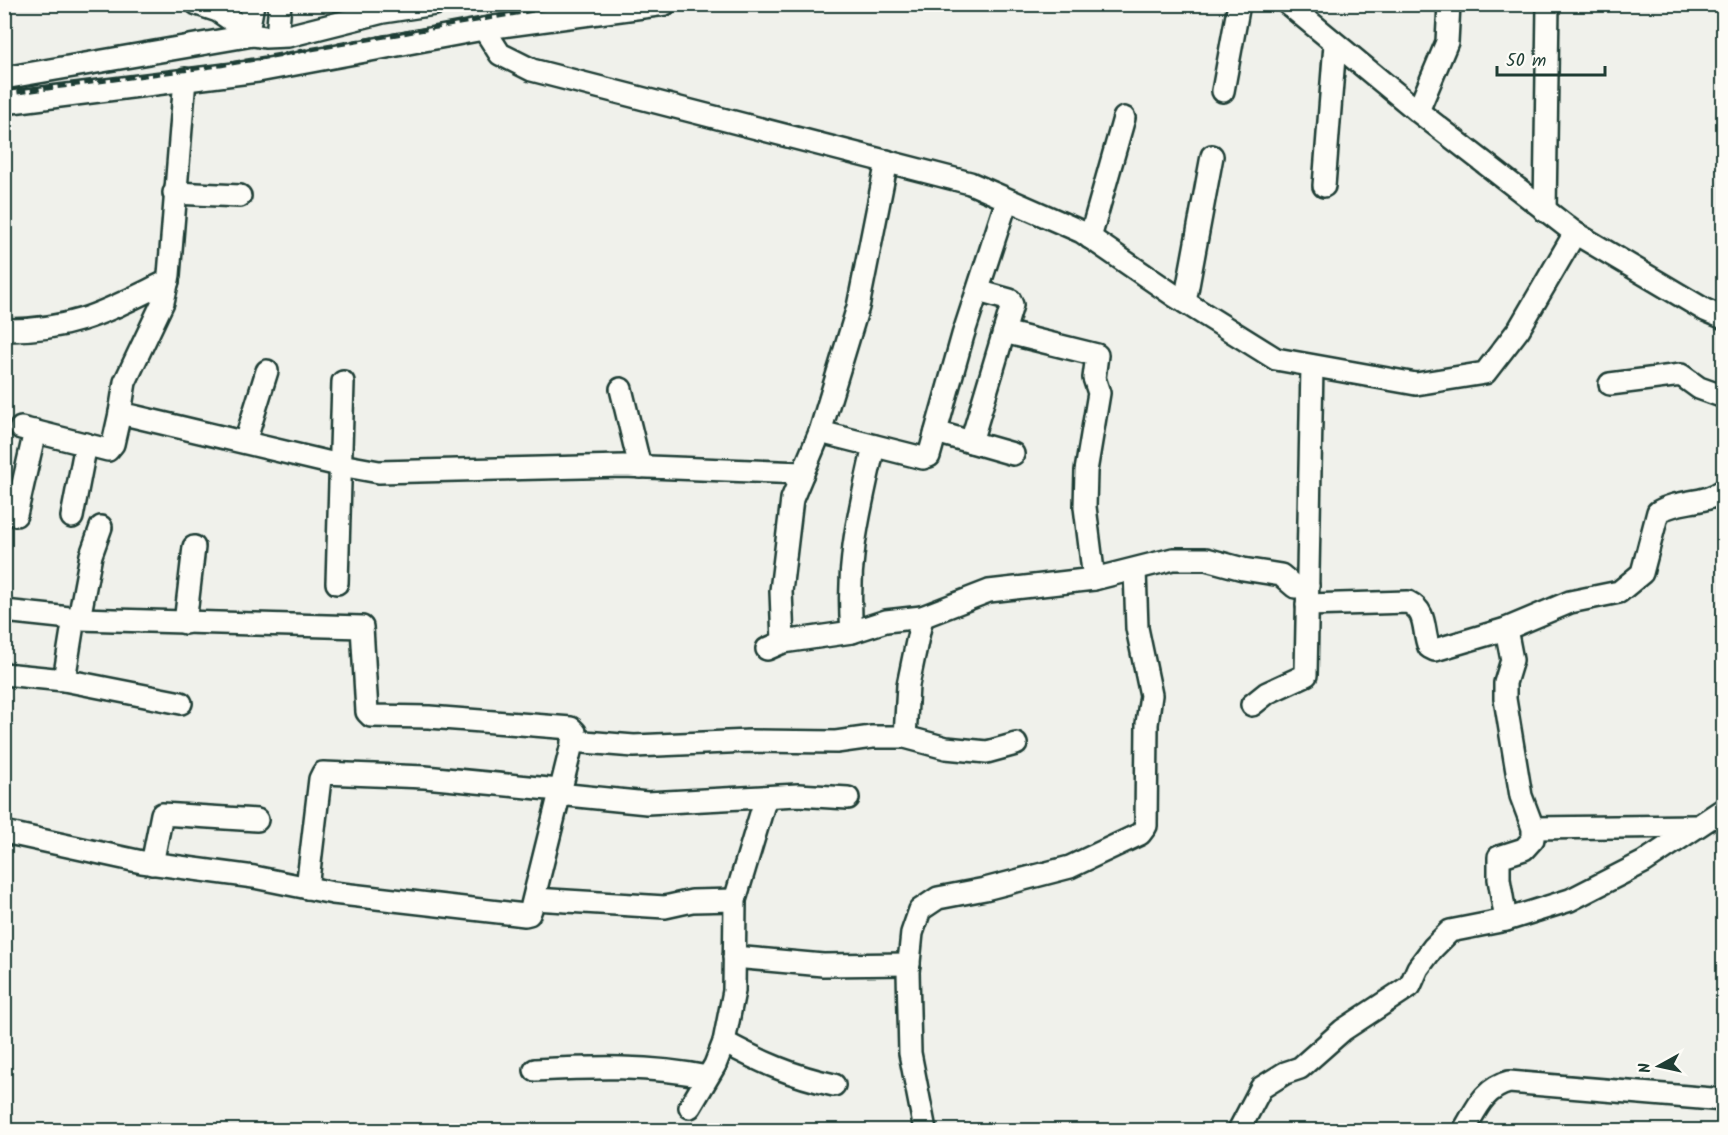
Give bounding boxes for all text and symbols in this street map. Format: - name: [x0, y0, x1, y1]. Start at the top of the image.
- scale bar: [1497, 39, 1605, 77]
- text: 50 m: [1506, 47, 1546, 76]
- north arrow: [1629, 1036, 1689, 1096]
- text: N: [1633, 1061, 1659, 1075]

